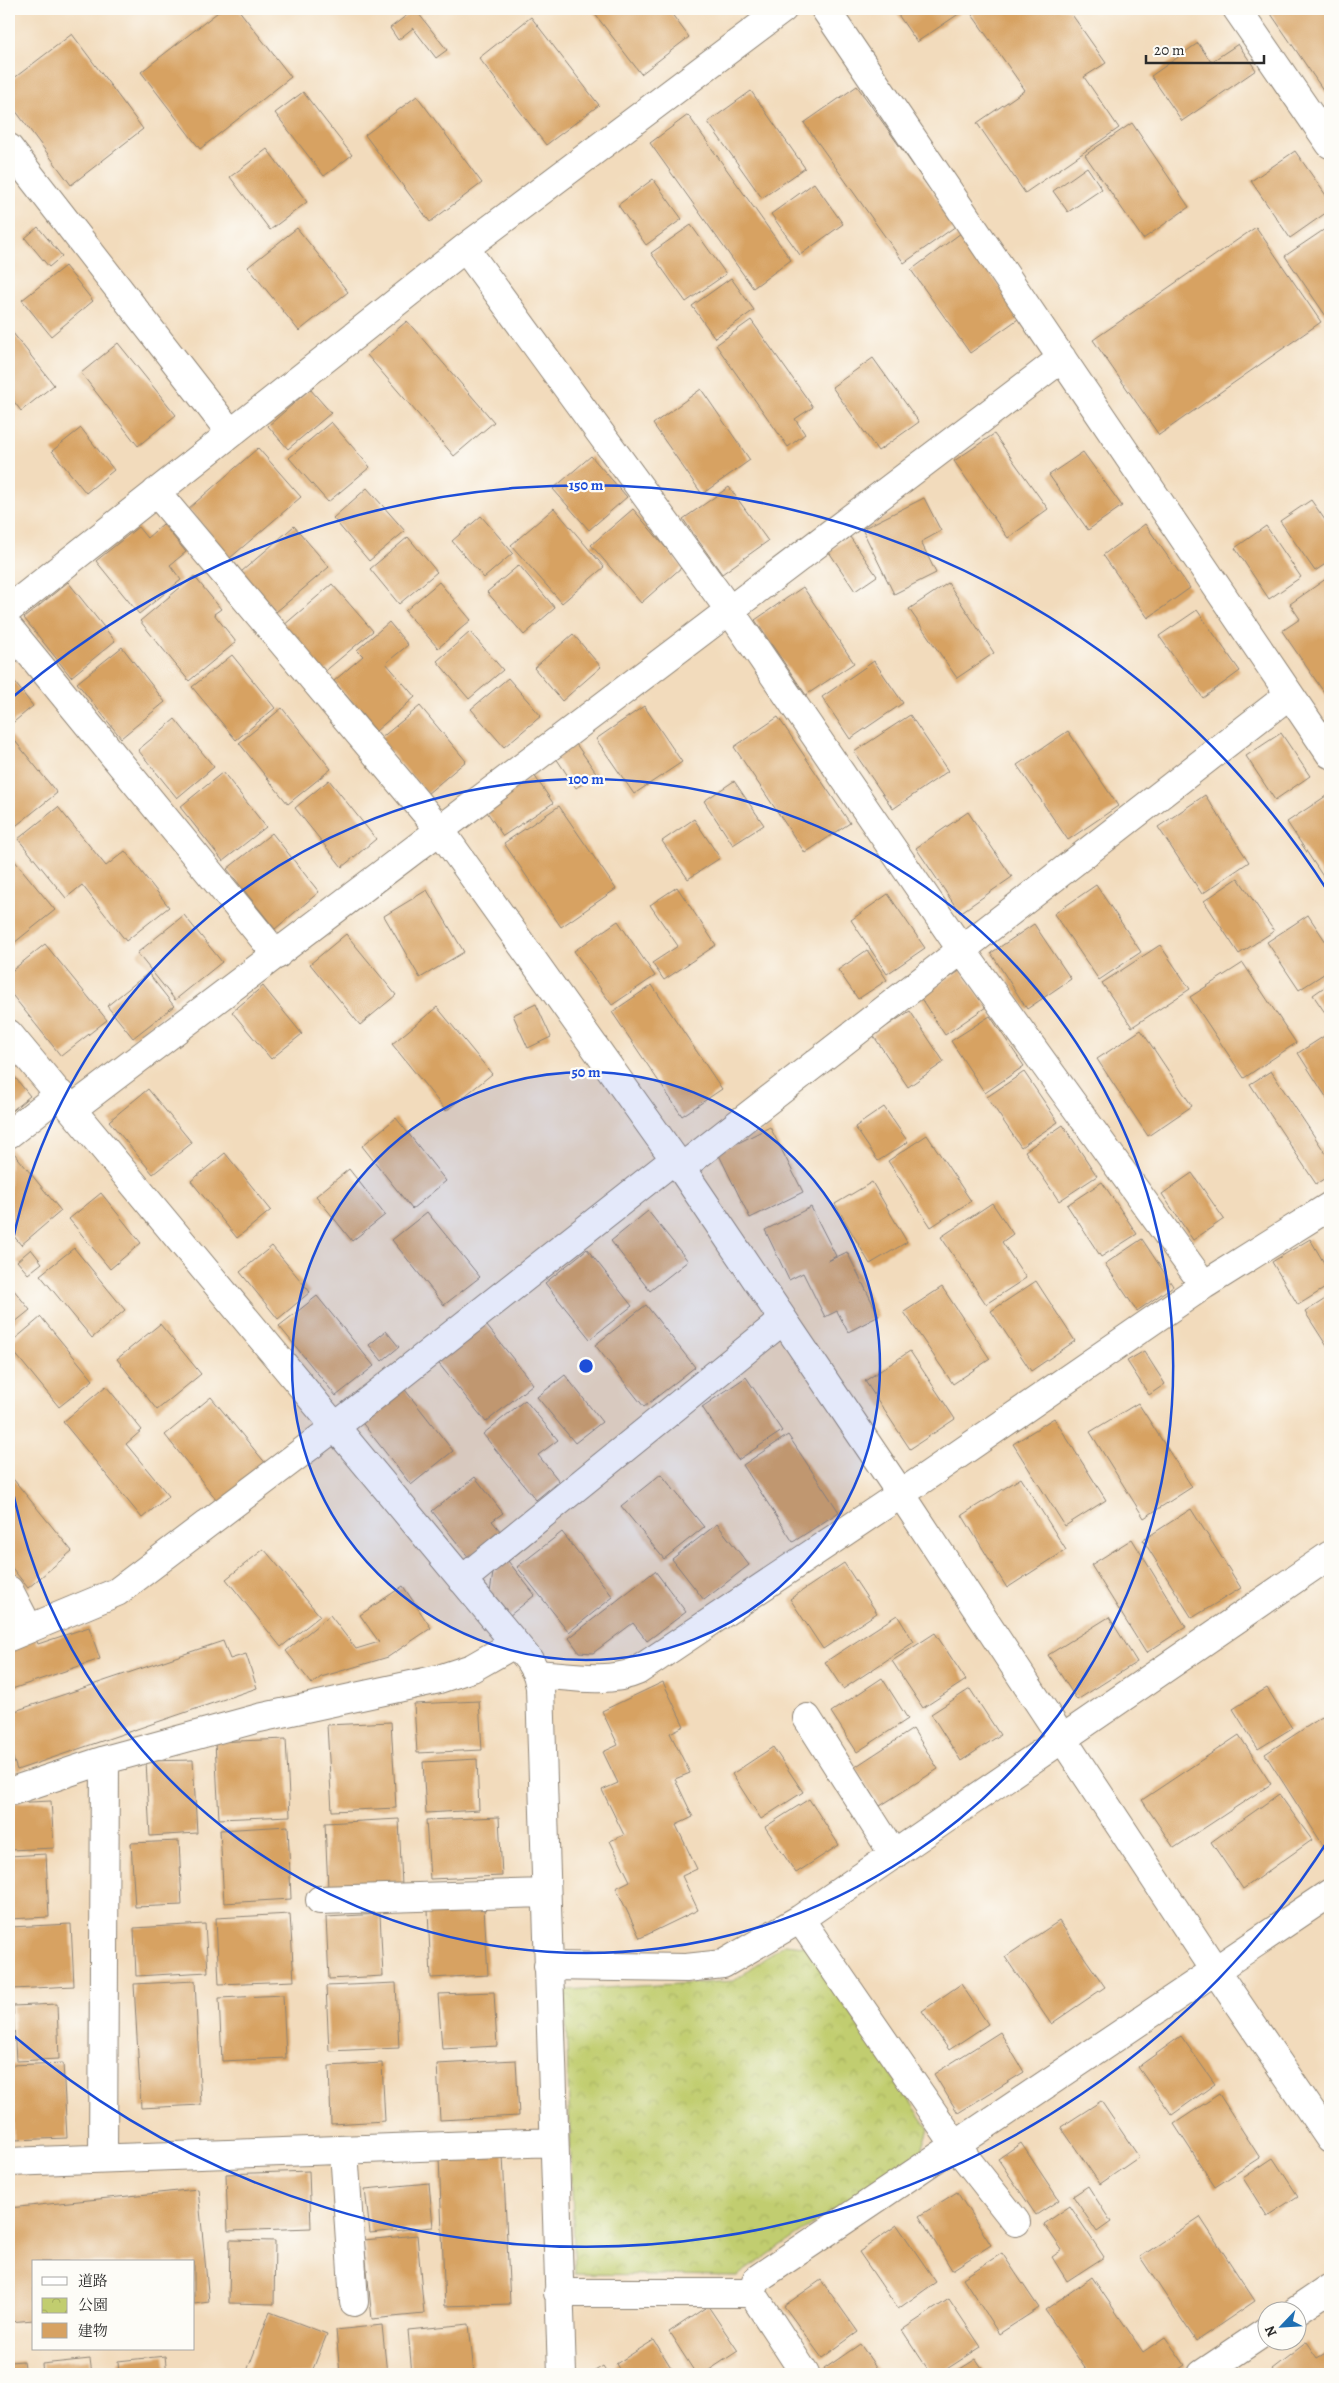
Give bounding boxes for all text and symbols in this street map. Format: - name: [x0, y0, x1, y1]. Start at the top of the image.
- scale bar: [1146, 32, 1264, 64]
- text: 20 m: [1154, 40, 1185, 60]
- text: 150 m: [569, 475, 604, 495]
- text: 100 m: [568, 769, 604, 789]
- text: 50 m: [571, 1062, 601, 1082]
- centre of rings: [577, 1357, 595, 1375]
- legend: [32, 2260, 195, 2350]
- text: 道路: [78, 2271, 108, 2291]
- text: 公園: [78, 2295, 108, 2315]
- north arrow: [1256, 2300, 1306, 2350]
- text: 建物: [78, 2321, 108, 2341]
- text: N: [1260, 2323, 1281, 2340]

